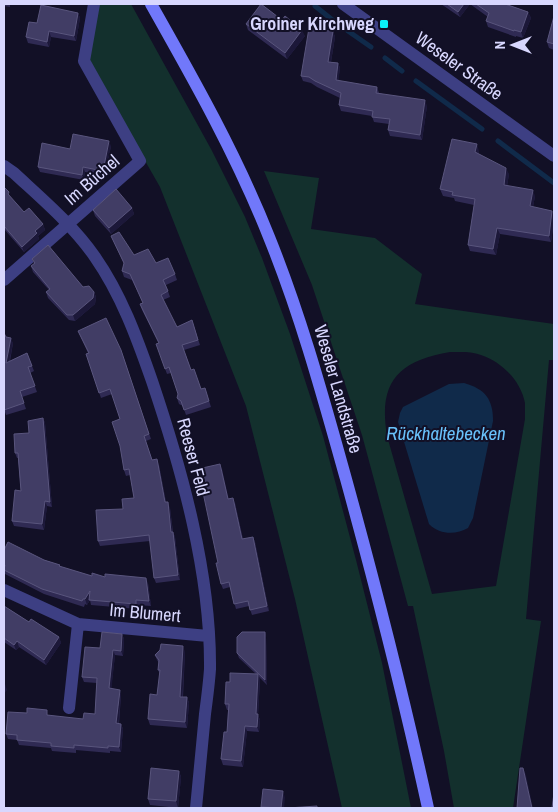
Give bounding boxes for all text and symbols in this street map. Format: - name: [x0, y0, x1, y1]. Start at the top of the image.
- place label: Groiner Kirchweg: [250, 11, 374, 36]
- marker: Groiner Kirchweg: [378, 18, 390, 30]
- north arrow: [488, 20, 538, 70]
- street label: Weseler Straße: [411, 25, 508, 106]
- text: N: [491, 41, 509, 49]
- street label: Im Büchel: [59, 149, 125, 211]
- street label: Weseler Landstraße: [308, 322, 369, 456]
- street label: Reeser Feld: [171, 415, 216, 499]
- water label: Rückhaltebecken: [386, 420, 506, 446]
- street label: Im Blumert: [108, 597, 182, 628]

